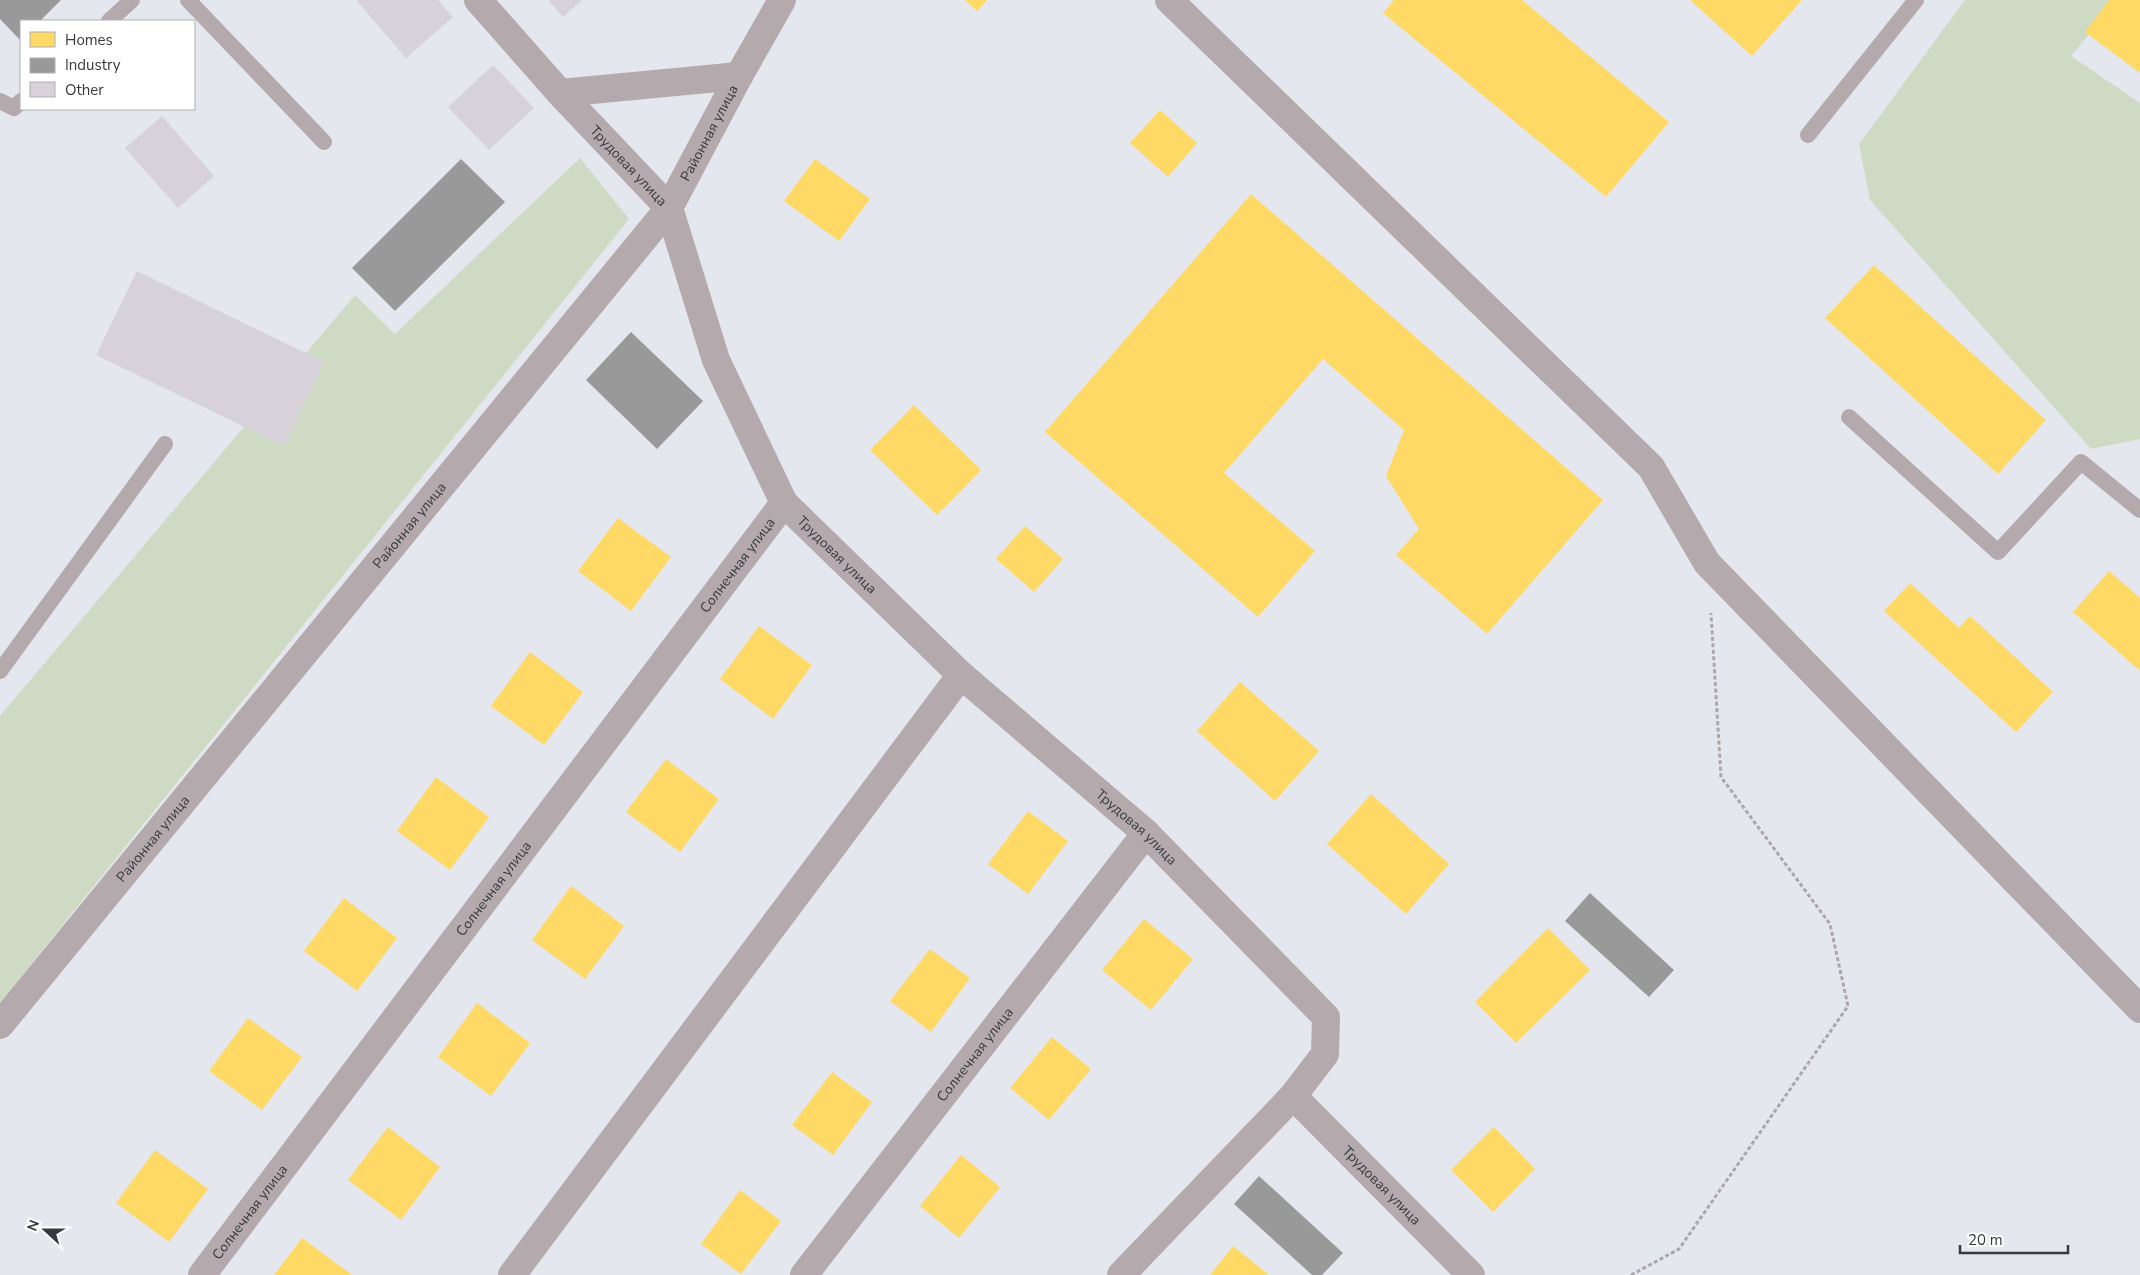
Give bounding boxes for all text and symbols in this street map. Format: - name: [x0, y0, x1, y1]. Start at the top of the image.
- legend: [20, 20, 195, 110]
- text: Homes: [65, 30, 113, 50]
- text: Industry: [65, 55, 121, 75]
- text: Other: [65, 80, 104, 100]
- street label: Районная улица: [676, 82, 743, 185]
- street label: Трудовая улица: [586, 121, 671, 210]
- street label: Районная улица: [369, 478, 451, 573]
- street label: Трудовая улица: [793, 512, 881, 598]
- street label: Солнечная улица: [695, 514, 780, 617]
- street label: Трудовая улица: [1091, 785, 1181, 869]
- street label: Районная улица: [112, 792, 194, 886]
- street label: Солнечная улица: [452, 837, 536, 940]
- street label: Солнечная улица: [933, 1003, 1018, 1106]
- street label: Трудовая улица: [1338, 1142, 1425, 1229]
- street label: Солнечная улица: [208, 1161, 292, 1264]
- north arrow: [20, 1205, 70, 1255]
- text: N: [23, 1217, 44, 1234]
- scale bar: [1960, 1222, 2068, 1254]
- text: 20 m: [1968, 1230, 2003, 1250]

